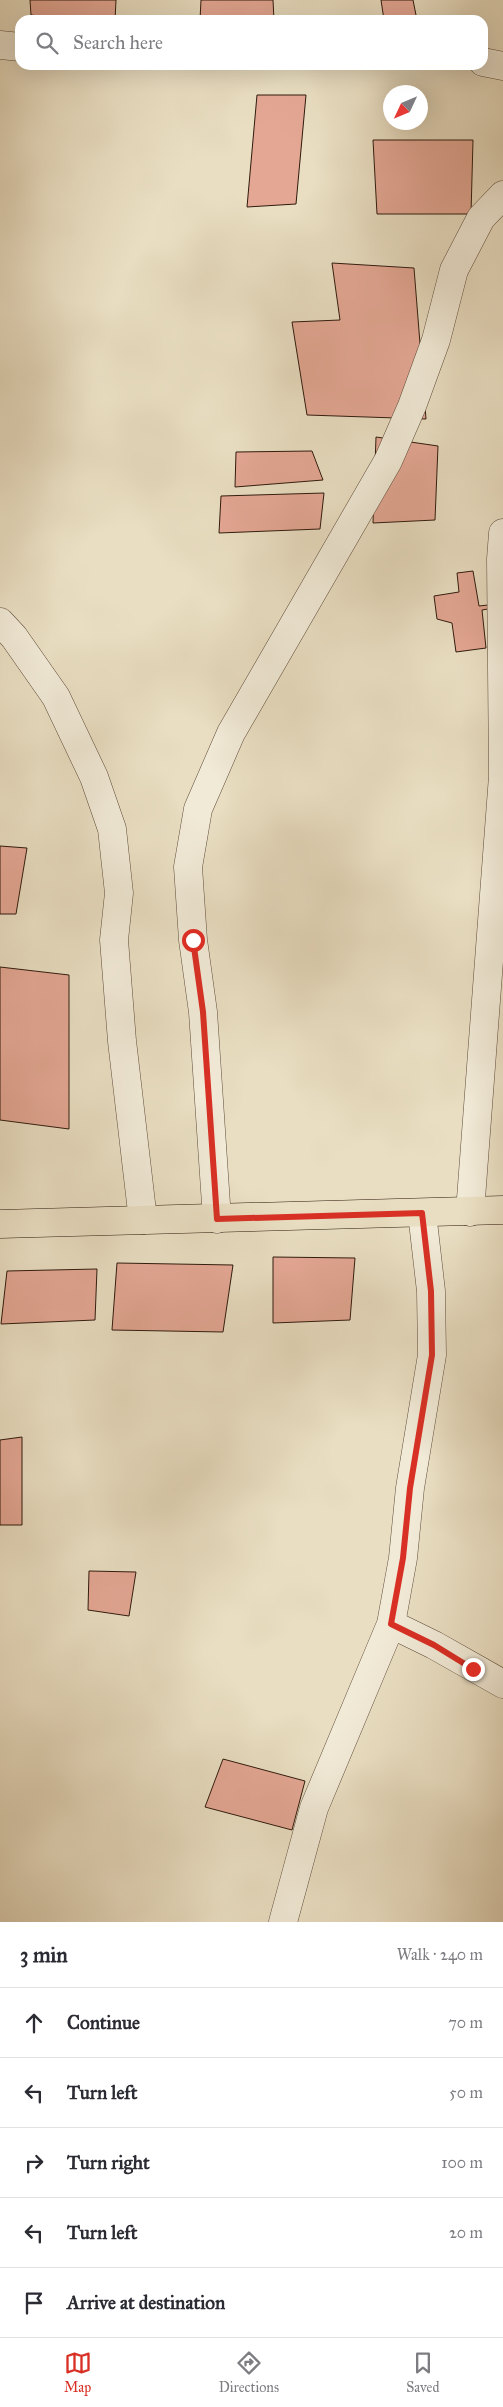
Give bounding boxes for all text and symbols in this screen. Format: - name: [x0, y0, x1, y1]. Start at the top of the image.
- search box: [15, 15, 488, 70]
- icon: search: [33, 29, 61, 57]
- text: Search here: [73, 31, 163, 54]
- north arrow: [383, 85, 428, 130]
- route start: [182, 929, 205, 952]
- route end: [462, 1658, 485, 1681]
- text: 3 min: [20, 1942, 68, 1968]
- text: Walk · 240 m: [397, 1945, 483, 1964]
- icon: ahead: [20, 2009, 48, 2037]
- text: Continue: [67, 2011, 140, 2034]
- text: 70 m: [448, 2013, 483, 2032]
- icon: left: [20, 2079, 48, 2107]
- text: Turn left: [67, 2081, 137, 2104]
- text: 50 m: [449, 2083, 483, 2102]
- icon: right: [20, 2149, 48, 2177]
- text: Turn right: [67, 2151, 150, 2174]
- text: 100 m: [441, 2153, 483, 2172]
- icon: left: [20, 2219, 48, 2247]
- text: Turn left: [67, 2221, 137, 2244]
- text: 20 m: [449, 2223, 483, 2242]
- icon: arrive: [20, 2289, 48, 2317]
- text: Arrive at destination: [67, 2291, 225, 2314]
- tab: Map: [64, 2349, 92, 2396]
- tab: Directions: [219, 2349, 279, 2396]
- tab: Saved: [406, 2349, 439, 2396]

